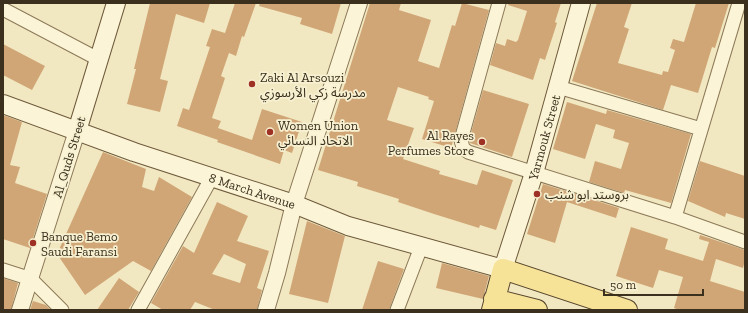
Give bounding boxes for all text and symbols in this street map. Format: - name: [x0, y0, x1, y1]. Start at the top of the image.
- place label: Zaki Al Arsouzi مدرسة زكي الأرسوزي: [260, 70, 366, 103]
- marker: Zaki Al Arsouzi مدرسة زكي الأرسوزي: [247, 79, 257, 89]
- street label: Yarmouk Street: [524, 93, 563, 183]
- street label: Al_Quds Street: [49, 114, 89, 200]
- place label: Women Union الاتحاد النسائي: [278, 118, 359, 151]
- marker: Women Union الاتحاد النسائي: [265, 127, 275, 137]
- place label: Al Rayes Perfumes Store: [388, 128, 474, 158]
- marker: Al Rayes Perfumes Store: [477, 137, 487, 147]
- street label: 8 March Avenue: [207, 169, 298, 212]
- place label: بروستد ابو شنب: [545, 187, 629, 202]
- marker: بروستد ابو شنب: [532, 189, 542, 199]
- place label: Banque Bemo Saudi Faransi: [41, 229, 118, 259]
- marker: Banque Bemo Saudi Faransi: [28, 238, 38, 248]
- scale bar: [604, 271, 703, 297]
- text: 50 m: [610, 278, 637, 292]

